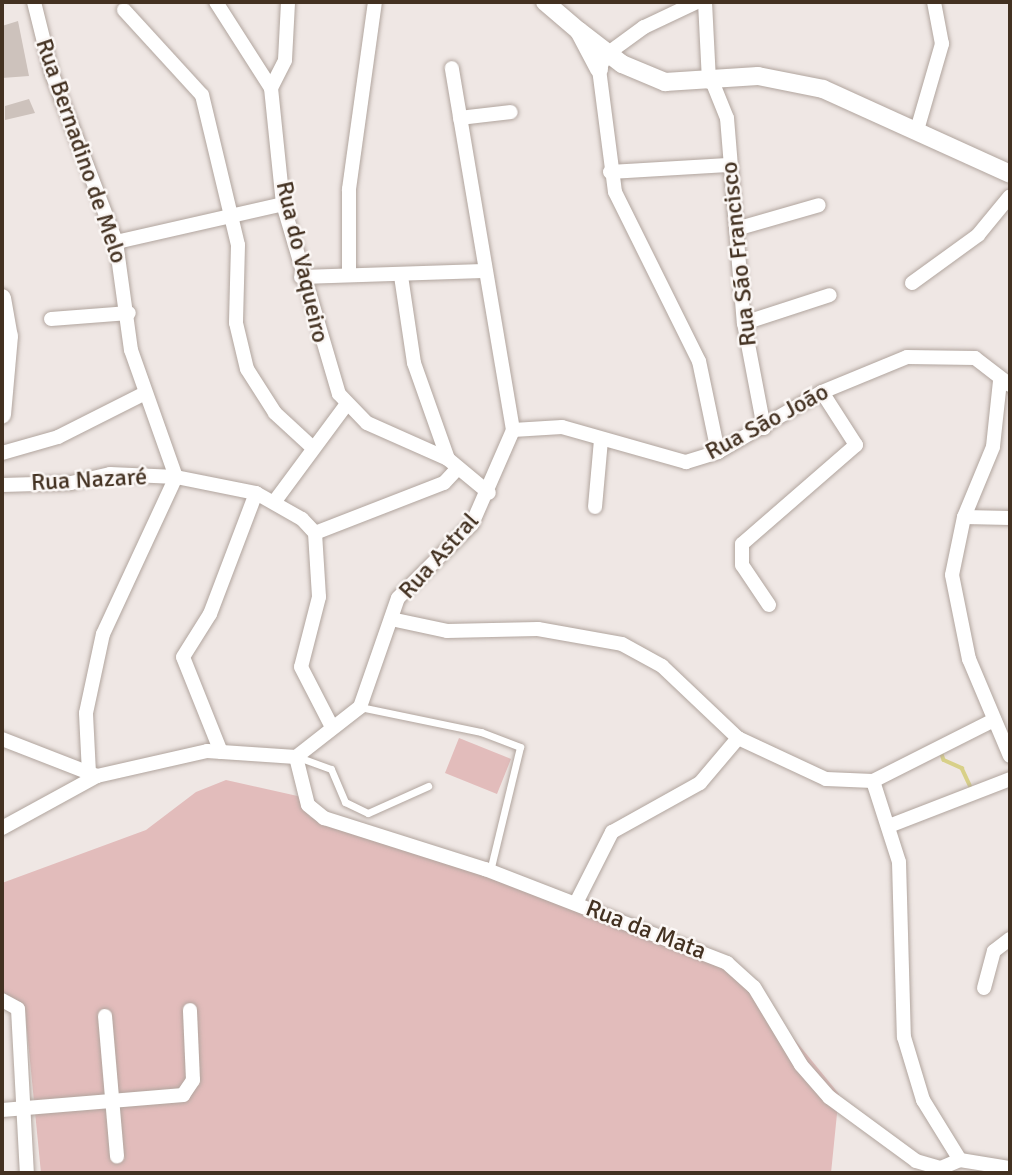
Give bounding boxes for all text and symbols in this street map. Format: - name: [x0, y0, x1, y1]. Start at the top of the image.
- street label: Rua Bernadino de Melo: [29, 35, 133, 267]
- street label: Rua São Francisco: [715, 160, 763, 348]
- street label: Rua do Vaqueiro: [269, 178, 335, 346]
- street label: Rua São João: [700, 377, 834, 467]
- street label: Rua Nazaré: [30, 463, 148, 497]
- street label: Rua Astral: [393, 507, 485, 605]
- street label: Rua da Mata: [582, 894, 710, 966]

